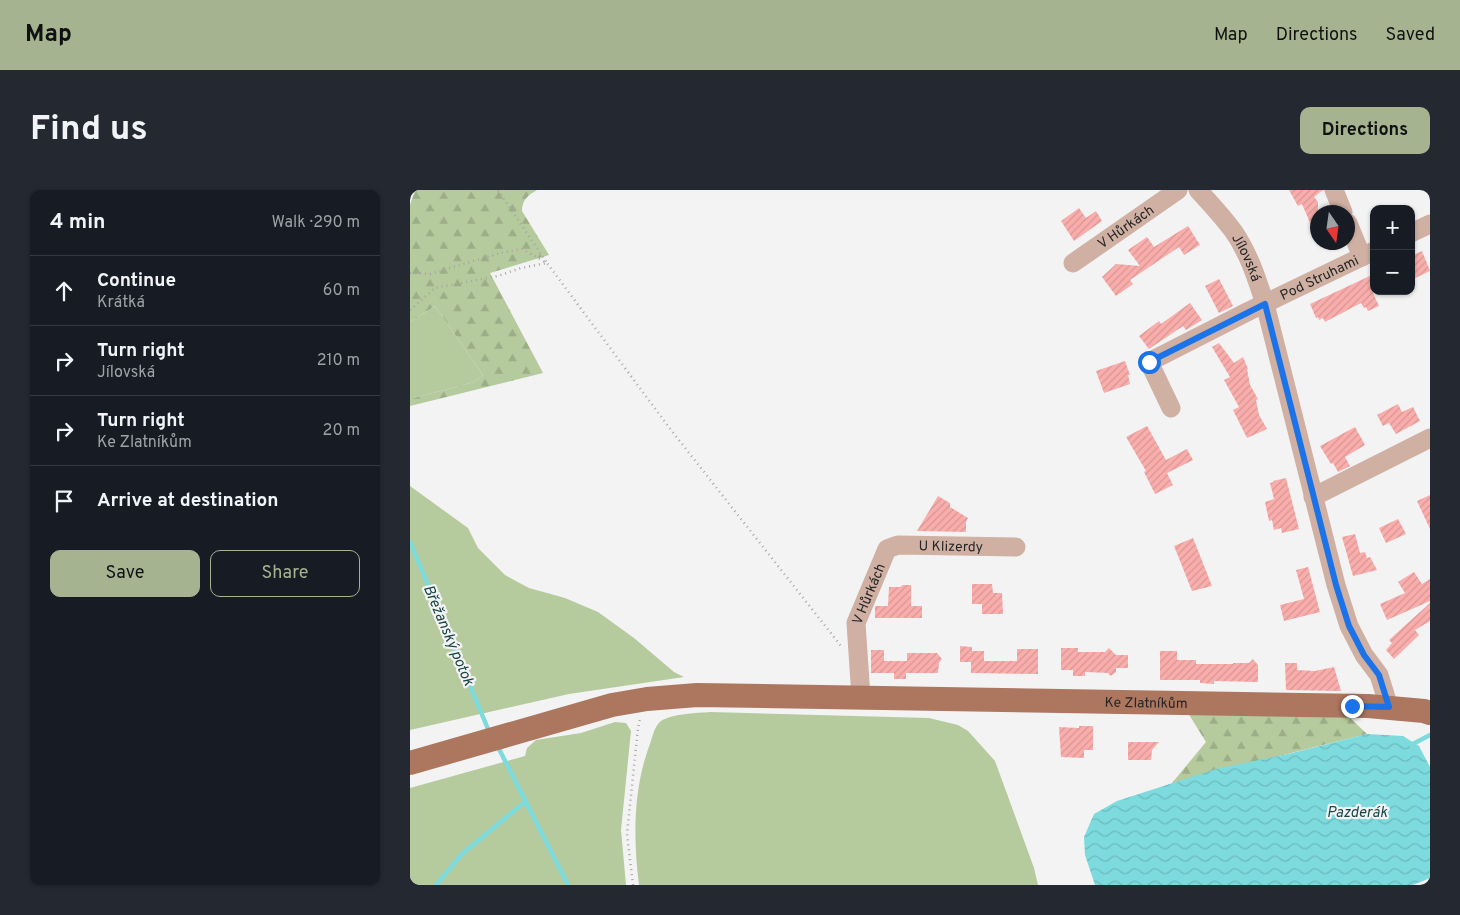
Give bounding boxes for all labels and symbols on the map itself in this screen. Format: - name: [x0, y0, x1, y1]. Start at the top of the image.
- street label: V Hůrkách: [1095, 202, 1158, 253]
- north arrow: [1310, 205, 1355, 250]
- street label: Jílovská: [1227, 231, 1264, 284]
- street label: Pod Struhami: [1278, 253, 1362, 305]
- route start: [1138, 351, 1161, 374]
- street label: U Klizerdy: [918, 538, 983, 556]
- street label: V Hůrkách: [849, 561, 890, 627]
- water label: Břežanský potok: [418, 582, 478, 689]
- street label: Ke Zlatníkům: [1104, 695, 1188, 713]
- route end: [1341, 695, 1364, 718]
- water label: Pazderák: [1327, 804, 1388, 823]

